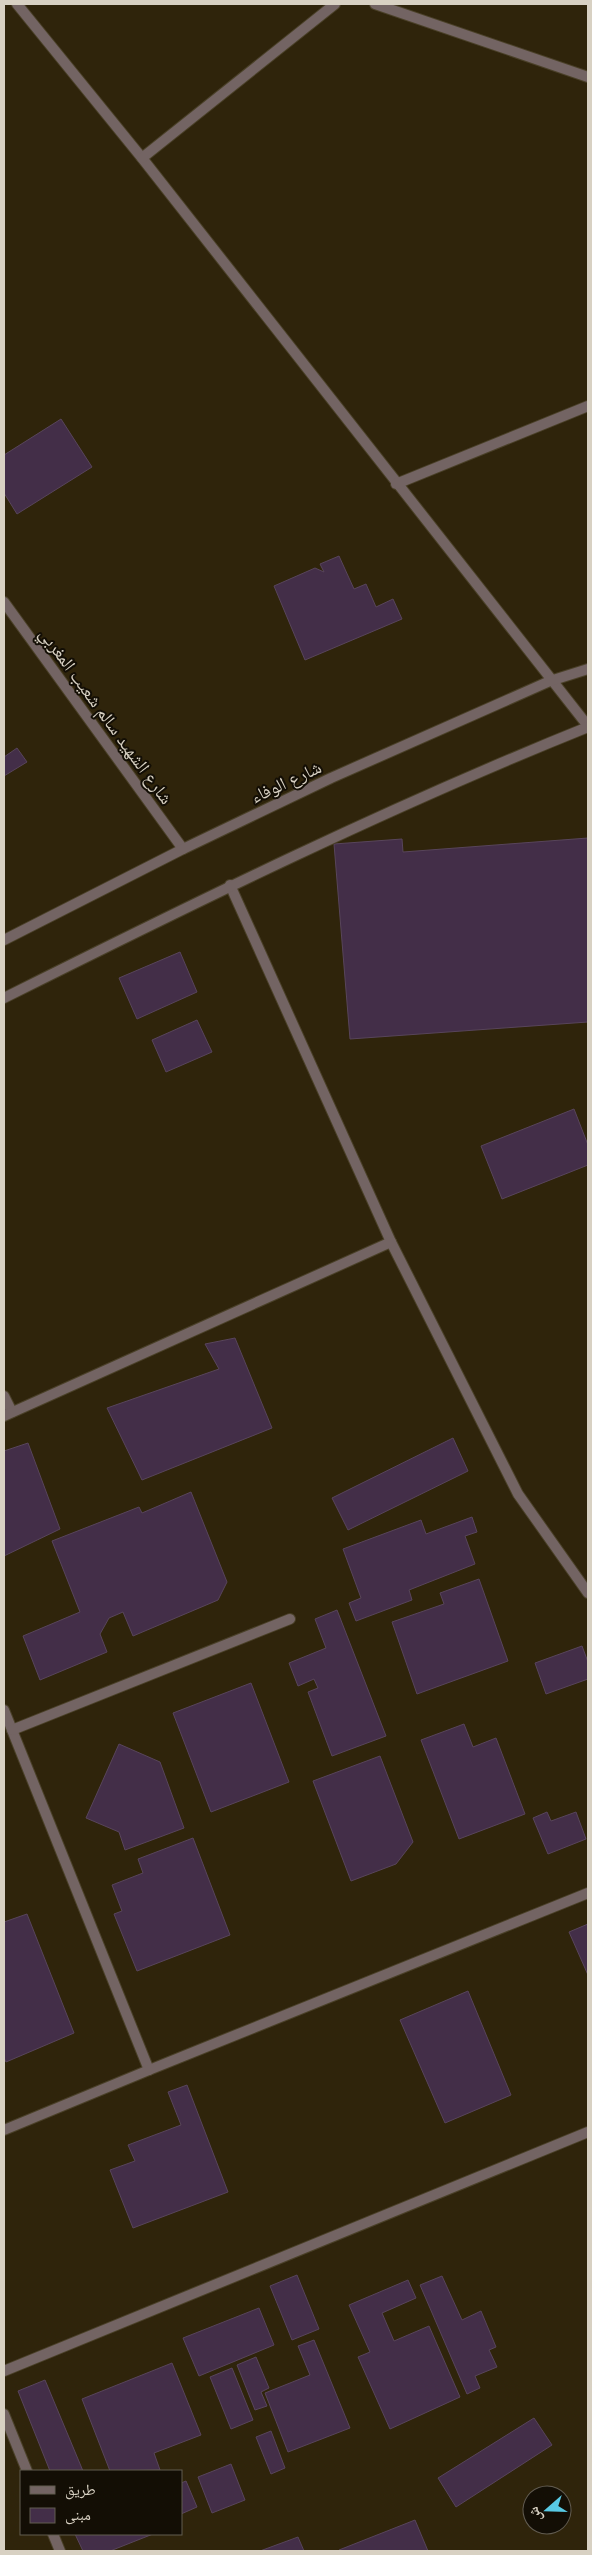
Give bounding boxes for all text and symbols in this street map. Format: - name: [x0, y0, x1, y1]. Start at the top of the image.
- street label: شارع الشهيد سالم شعيب المغربي: [32, 623, 177, 811]
- street label: شارع الوفاء: [247, 756, 325, 808]
- legend: [20, 2470, 182, 2535]
- text: طريق: [65, 2481, 96, 2500]
- north arrow: [522, 2485, 572, 2535]
- text: ش: [525, 2504, 546, 2524]
- text: مبنى: [65, 2506, 91, 2525]

